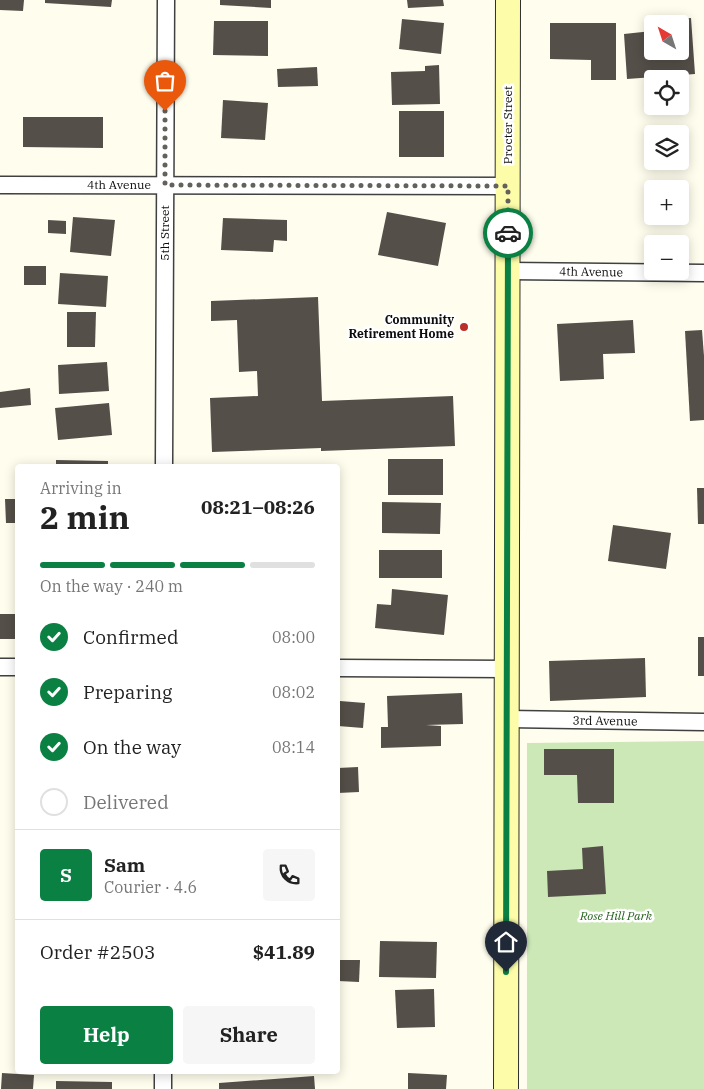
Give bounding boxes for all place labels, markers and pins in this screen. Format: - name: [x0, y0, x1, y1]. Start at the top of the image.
- pin: [144, 60, 186, 111]
- place label: Community Retirement Home: [349, 312, 454, 341]
- marker: Community Retirement Home: [458, 321, 470, 333]
- pin: [485, 921, 527, 972]

